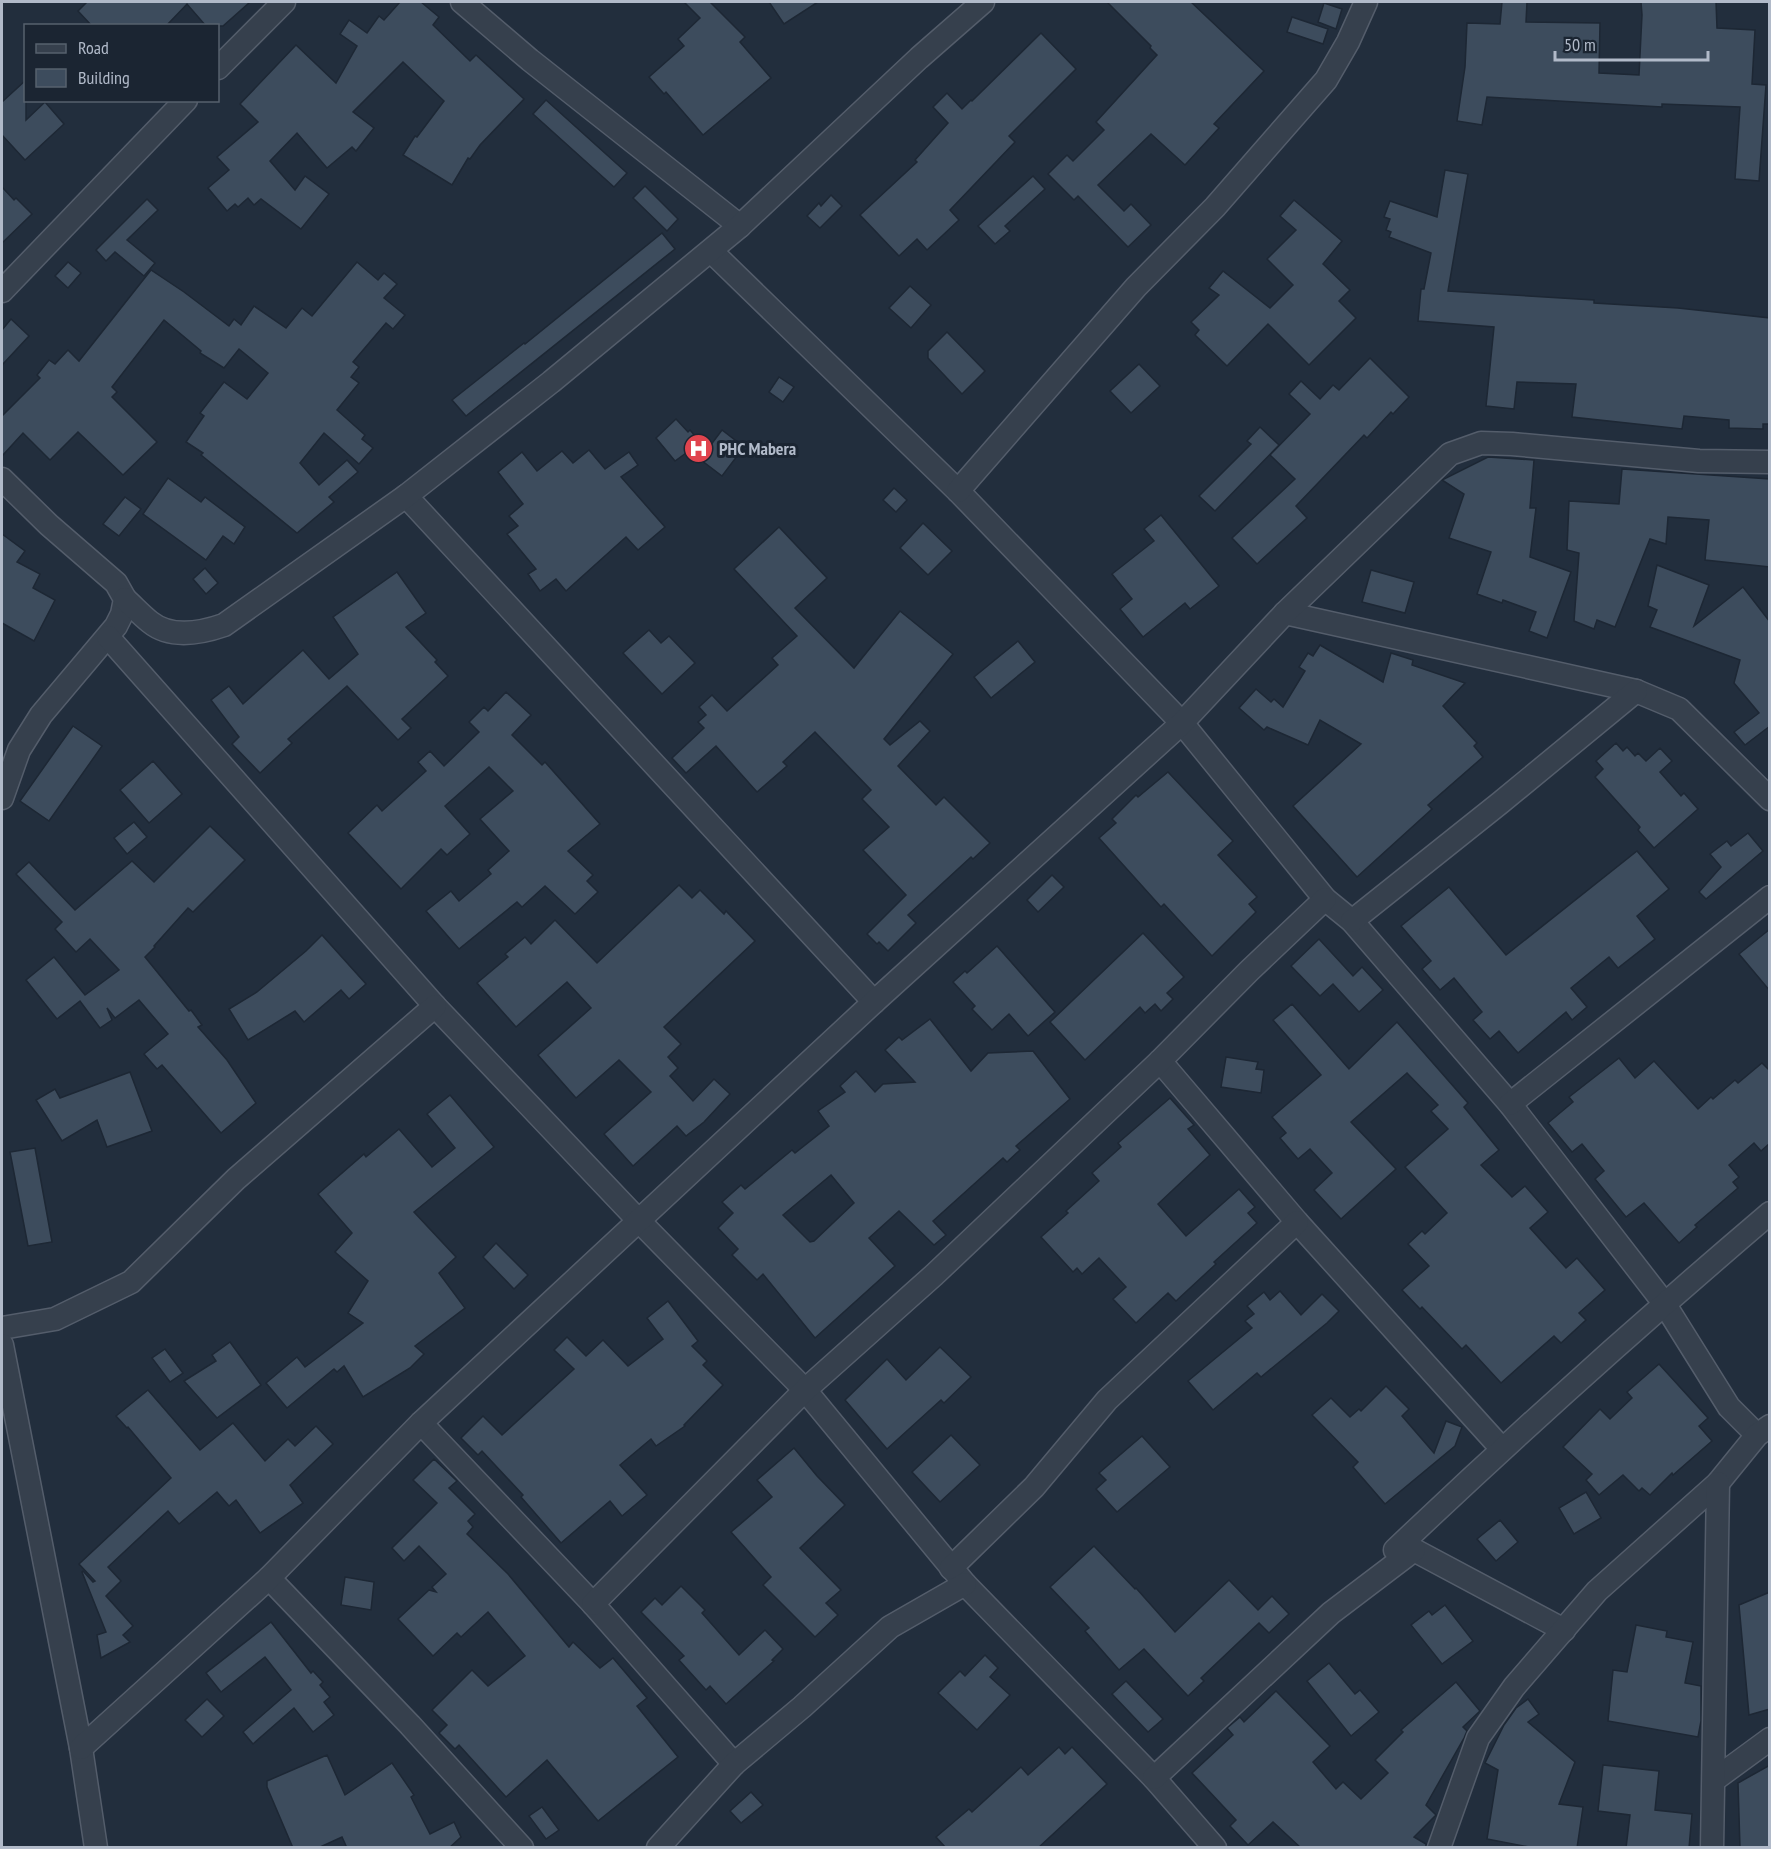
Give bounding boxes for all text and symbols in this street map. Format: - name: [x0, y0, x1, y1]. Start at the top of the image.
- legend: [24, 24, 219, 102]
- scale bar: [1555, 24, 1708, 62]
- text: 50 m: [1564, 33, 1596, 56]
- text: Road: [78, 36, 109, 59]
- text: Building: [78, 66, 130, 89]
- hospital icon: PHC Mabera: [682, 433, 714, 465]
- place label: PHC Mabera: [719, 437, 796, 460]

